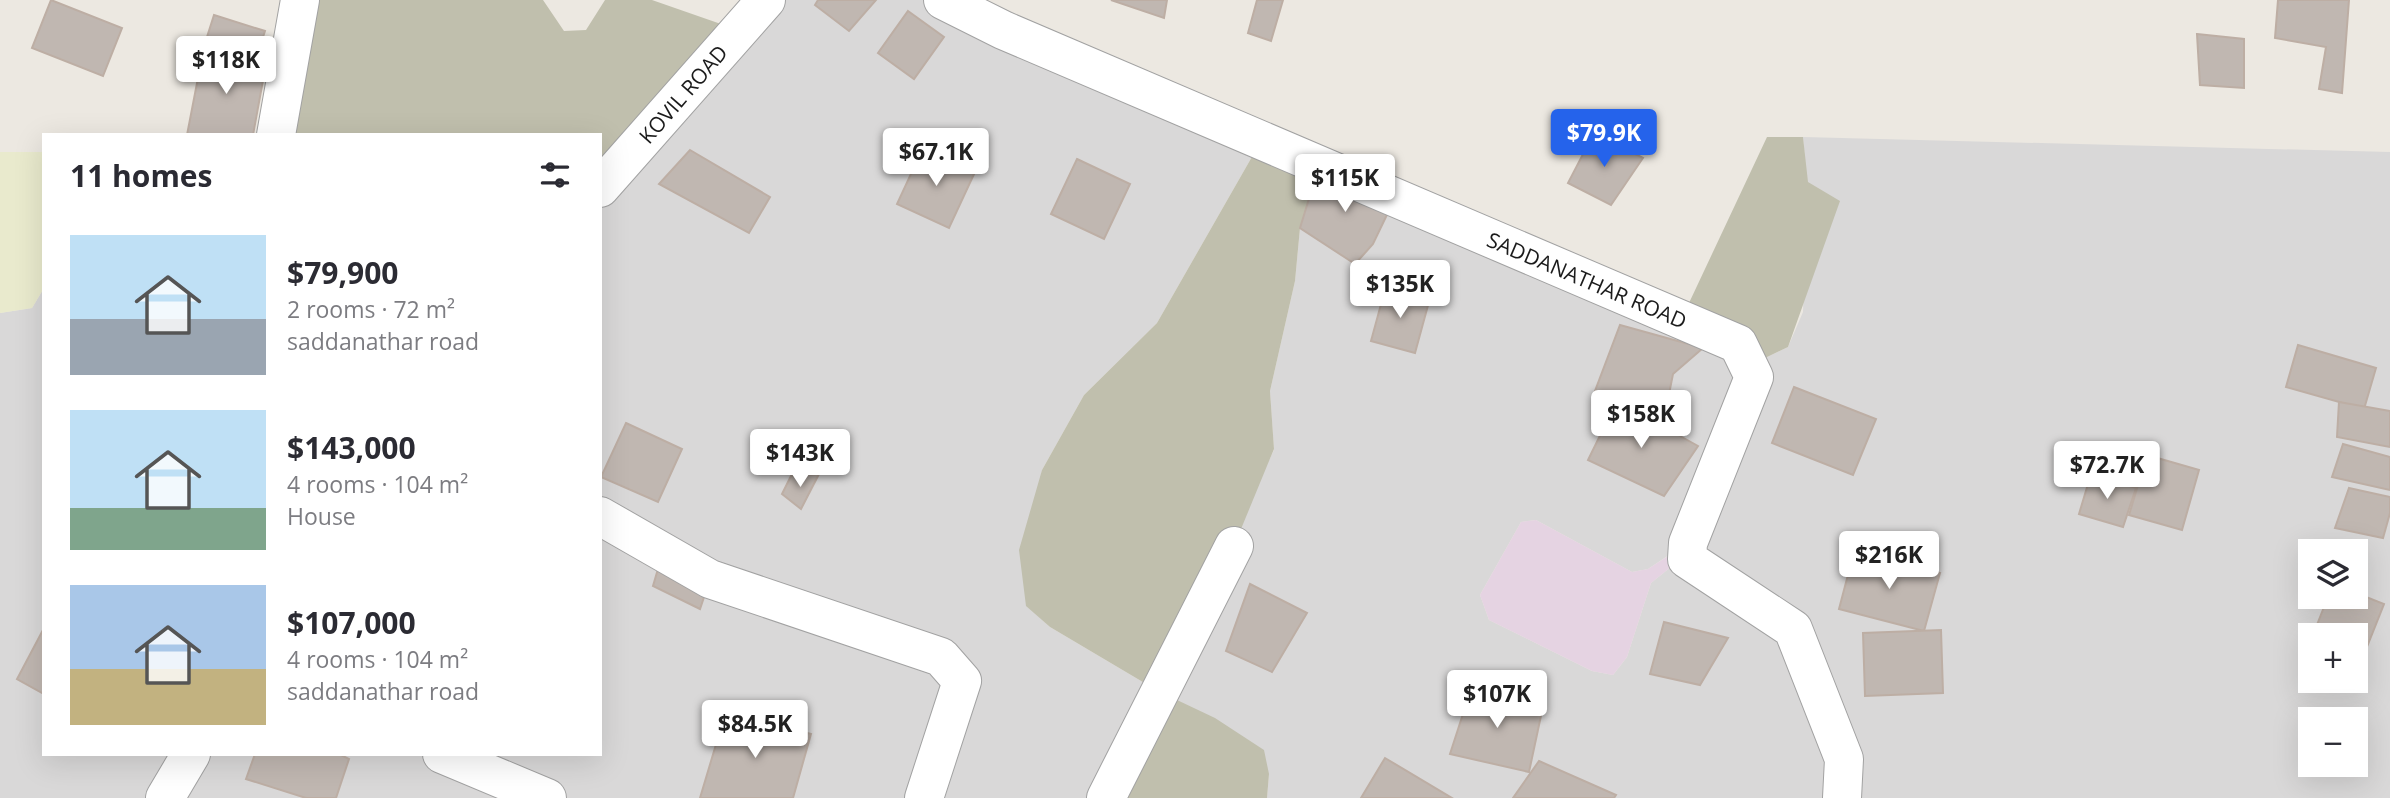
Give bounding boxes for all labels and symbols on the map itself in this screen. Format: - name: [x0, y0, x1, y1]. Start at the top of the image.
- pin: $118K: [177, 36, 275, 96]
- street label: KOVIL ROAD: [632, 39, 734, 149]
- pin: $79.9K: [1547, 110, 1661, 169]
- pin: $67.1K: [879, 128, 993, 188]
- pin: $115K: [1296, 154, 1394, 214]
- street label: SADDANATHAR ROAD: [1483, 225, 1691, 335]
- pin: $135K: [1351, 260, 1449, 320]
- pin: $158K: [1592, 391, 1690, 450]
- pin: $143K: [751, 430, 849, 489]
- pin: $72.7K: [2050, 442, 2164, 501]
- pin: $216K: [1840, 532, 1938, 591]
- pin: $107K: [1448, 670, 1546, 730]
- pin: $84.5K: [698, 700, 812, 760]

